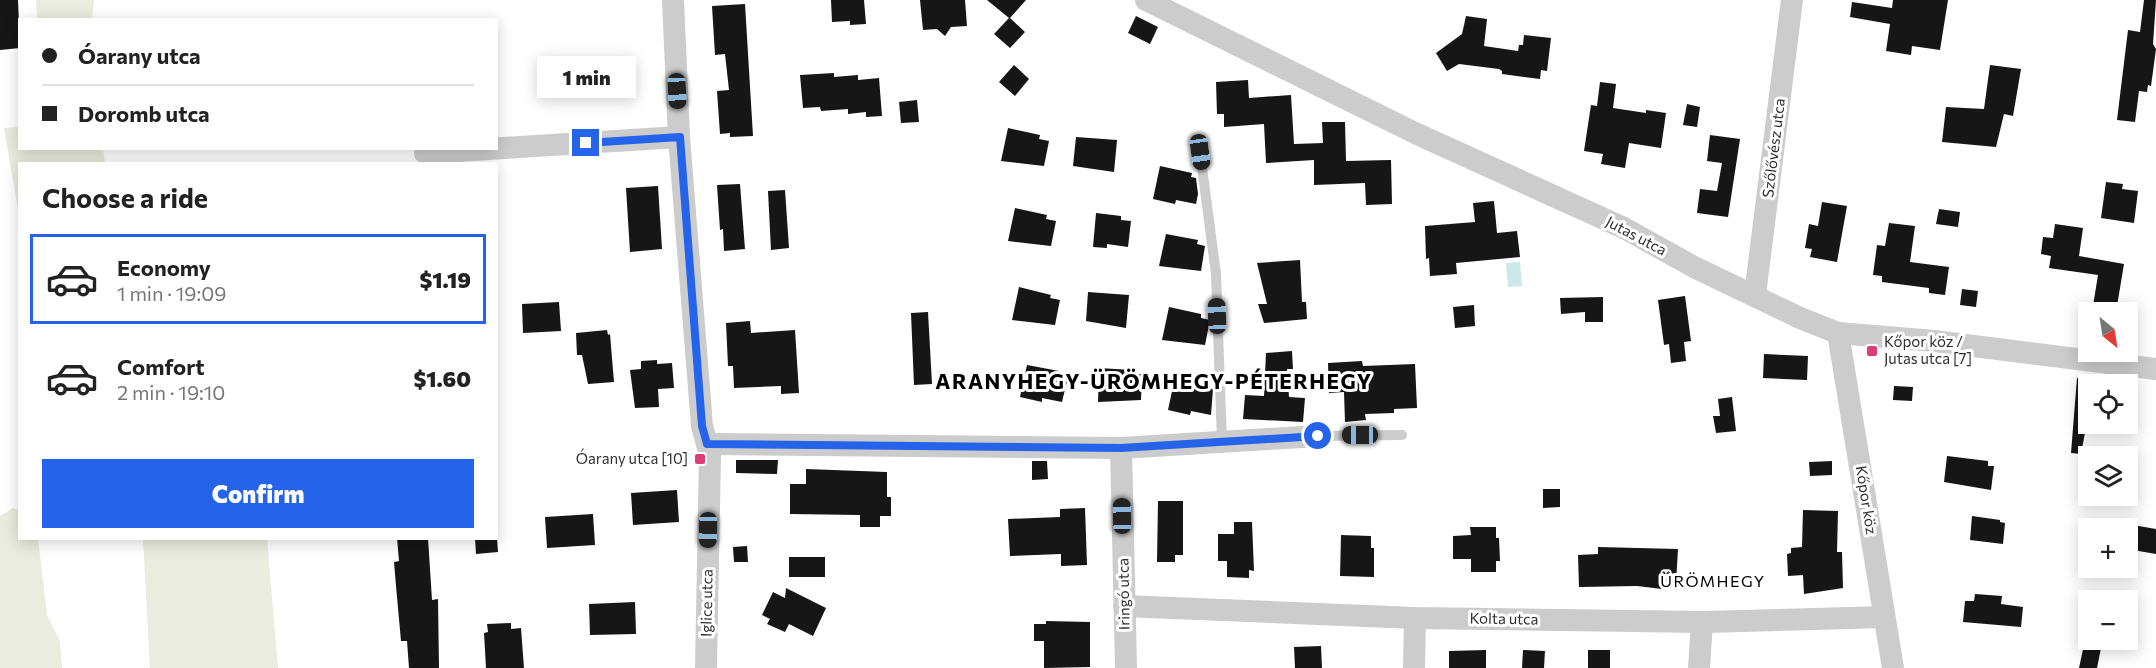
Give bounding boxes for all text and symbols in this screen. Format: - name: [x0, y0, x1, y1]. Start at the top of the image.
- text: Óarany utca: [78, 42, 201, 69]
- callout: 1 min: [536, 56, 636, 98]
- text: 1 min: [562, 65, 611, 89]
- car: [667, 73, 687, 109]
- street label: Szőlővész utca: [1758, 97, 1788, 199]
- text: Doromb utca: [78, 100, 210, 127]
- route end: [572, 129, 599, 156]
- car: [1189, 133, 1211, 171]
- text: Choose a ride: [42, 181, 208, 214]
- street label: Jutas utca: [1603, 212, 1670, 259]
- icon: car: [45, 252, 99, 306]
- text: Economy: [117, 254, 211, 281]
- text: $1.19: [419, 266, 471, 293]
- text: 1 min · 19:09: [117, 281, 226, 305]
- car: [1207, 298, 1227, 334]
- north arrow: [2078, 302, 2138, 362]
- map controls: [2078, 302, 2138, 650]
- place label: Kőpor köz / Jutas utca [7]: [1884, 332, 1972, 367]
- marker: Kőpor köz / Jutas utca [7]: [1865, 344, 1879, 358]
- icon: car: [45, 351, 99, 405]
- text: Comfort: [117, 353, 205, 380]
- text: $1.60: [414, 365, 471, 392]
- district label: ARANYHEGY-ÜRÖMHEGY-PÉTERHEGY: [935, 368, 1373, 393]
- button: locate: [2078, 374, 2138, 434]
- text: 2 min · 19:10: [117, 380, 225, 404]
- route start: [1304, 422, 1331, 449]
- car: [1342, 426, 1378, 444]
- button: layers: [2078, 446, 2138, 506]
- place label: Óarany utca [10]: [576, 448, 688, 467]
- marker: Óarany utca [10]: [693, 452, 707, 466]
- button: Confirm: [42, 459, 474, 528]
- street label: Kőpor köz: [1853, 464, 1881, 536]
- car: [1113, 498, 1131, 534]
- car: [699, 512, 717, 548]
- button: +: [2078, 518, 2138, 578]
- street label: Iringó utca: [1113, 558, 1133, 630]
- street label: Iglice utca: [696, 569, 716, 637]
- district label: ÜRÖMHEGY: [1660, 571, 1766, 590]
- button: −: [2078, 590, 2138, 650]
- street label: Kolta utca: [1469, 608, 1539, 628]

